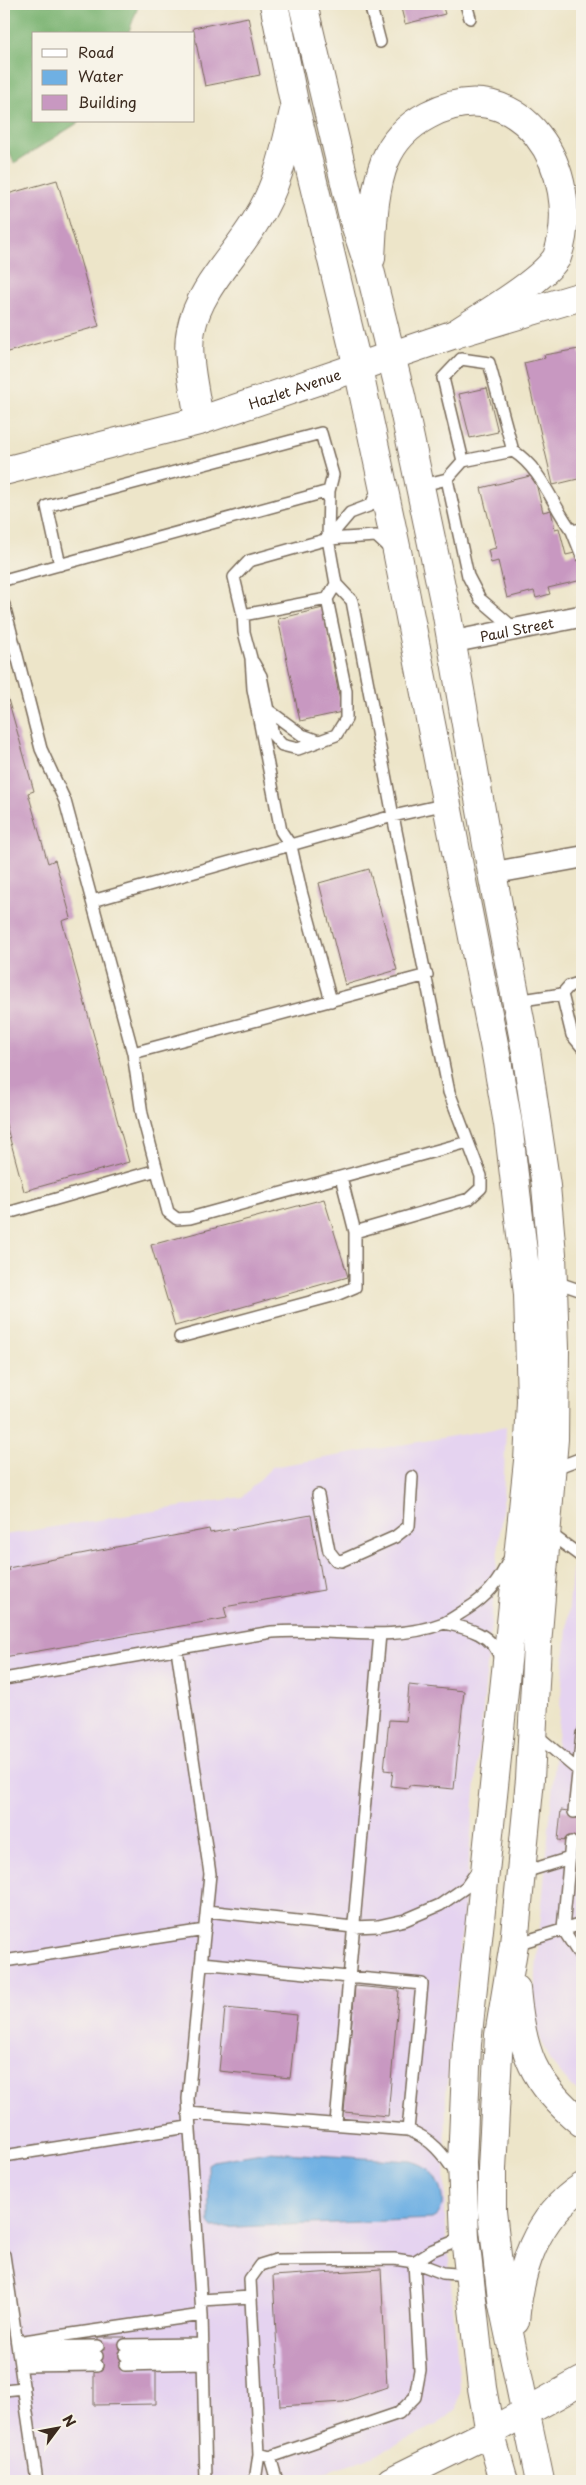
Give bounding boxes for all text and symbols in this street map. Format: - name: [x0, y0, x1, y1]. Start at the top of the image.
- legend: [32, 32, 195, 122]
- text: Road: [78, 40, 114, 63]
- text: Water: [78, 64, 123, 87]
- text: Building: [78, 90, 137, 113]
- street label: Hazlet Avenue: [245, 363, 344, 414]
- street label: Paul Street: [478, 611, 556, 647]
- north arrow: [32, 2402, 82, 2452]
- text: N: [58, 2411, 81, 2431]

